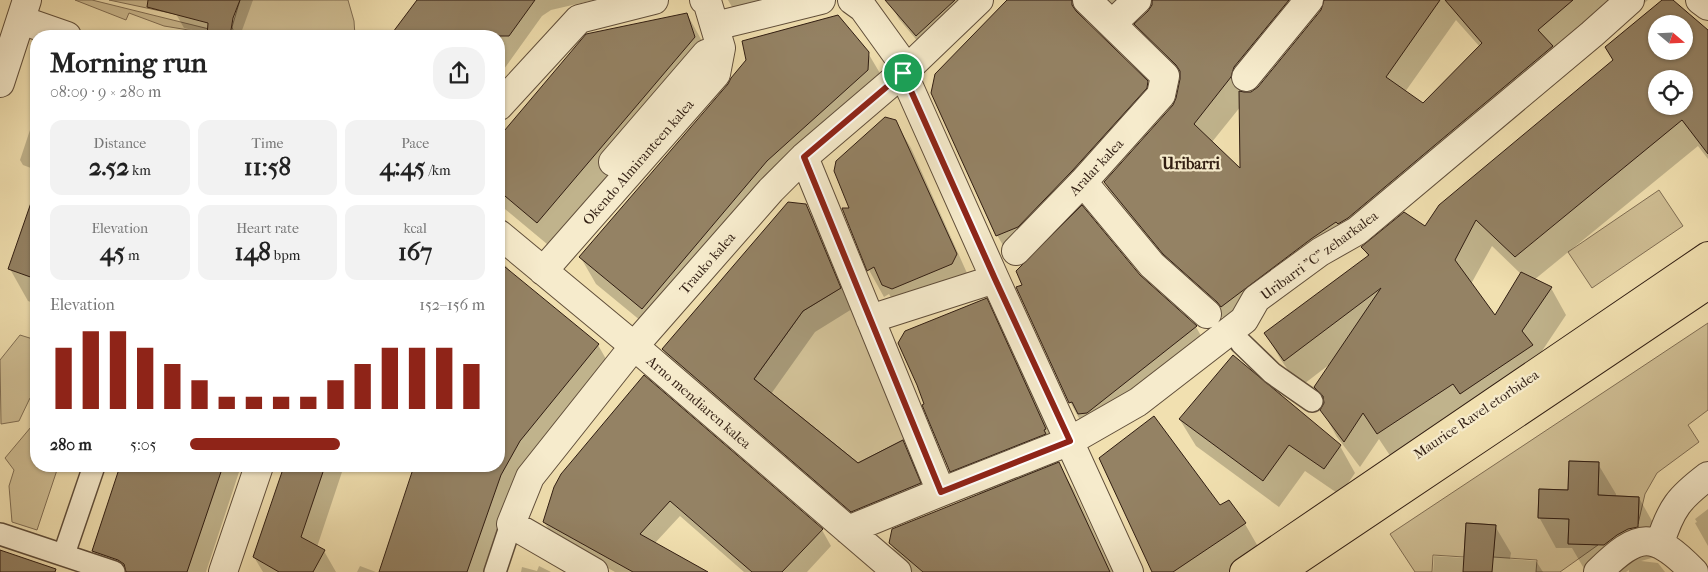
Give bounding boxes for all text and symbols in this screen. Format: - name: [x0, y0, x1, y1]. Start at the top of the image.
- north arrow: [1648, 15, 1692, 60]
- map controls: [1648, 15, 1693, 115]
- text: Morning run: [50, 46, 207, 79]
- button: share: [433, 47, 485, 99]
- pin: [882, 52, 924, 94]
- icon: arrive: [889, 59, 917, 87]
- button: locate: [1648, 70, 1693, 115]
- text: 08:09 · 9 × 280 m: [50, 82, 161, 101]
- street label: Okendo Almiranteen kalea: [579, 96, 698, 229]
- text: Distance: [94, 135, 146, 152]
- text: Time: [252, 135, 283, 152]
- text: Pace: [401, 135, 429, 152]
- street label: Aralar kalea: [1065, 135, 1127, 200]
- text: 2.52: [89, 152, 129, 181]
- text: 11:58: [244, 152, 291, 181]
- text: 4:45: [380, 152, 425, 181]
- district label: Uribarri: [1161, 154, 1220, 173]
- text: km: [129, 162, 151, 179]
- text: /km: [425, 162, 451, 179]
- street label: Uribarri "C" zeharkalea: [1257, 207, 1382, 304]
- text: Elevation: [92, 220, 148, 237]
- text: Heart rate: [236, 220, 299, 237]
- text: kcal: [403, 220, 427, 237]
- street label: Trauko kalea: [676, 228, 739, 298]
- text: 45: [100, 237, 125, 266]
- text: 148: [235, 237, 271, 266]
- text: 167: [398, 237, 432, 266]
- text: m: [125, 247, 140, 264]
- text: bpm: [271, 247, 300, 264]
- text: Elevation: [50, 295, 115, 314]
- text: 152–156 m: [419, 295, 485, 314]
- street label: Arno mendiaren kalea: [642, 352, 755, 453]
- street label: Maurice Ravel etorbidea: [1410, 366, 1543, 463]
- text: 280 m: [50, 435, 92, 454]
- text: 5:05: [130, 435, 157, 454]

